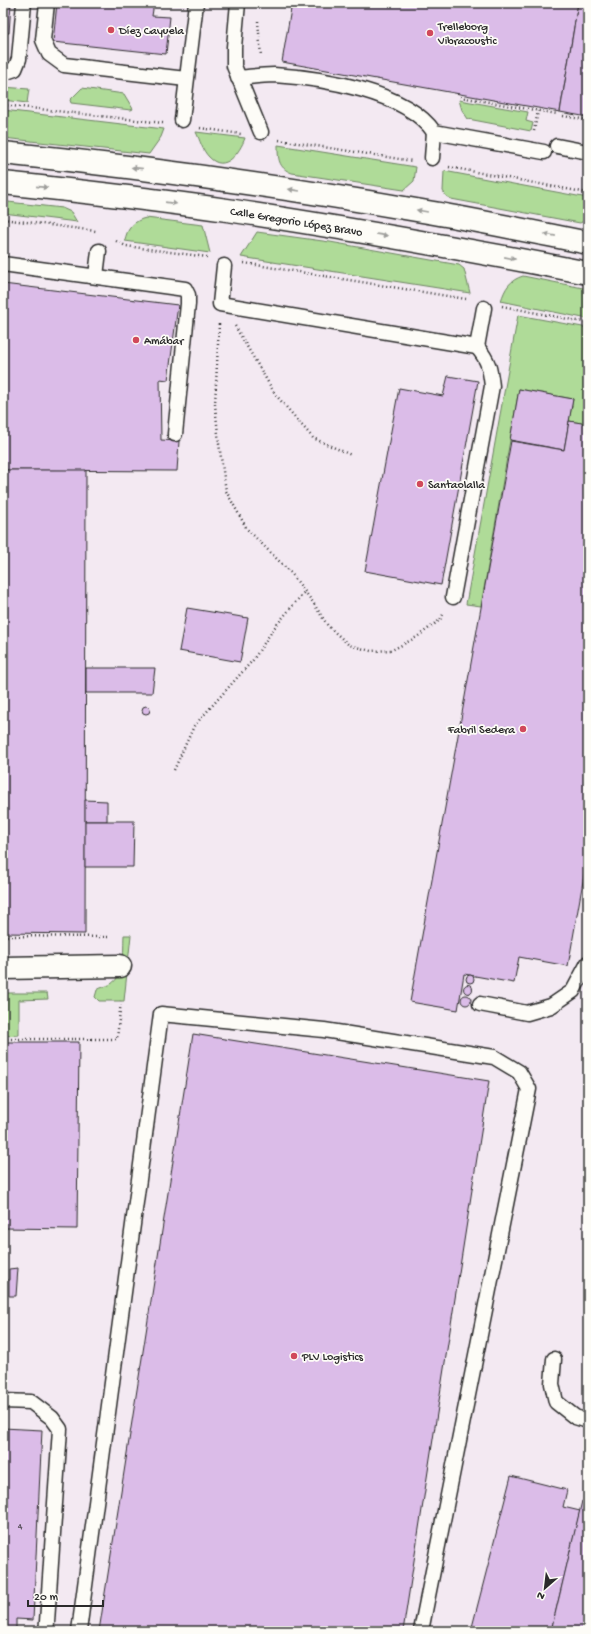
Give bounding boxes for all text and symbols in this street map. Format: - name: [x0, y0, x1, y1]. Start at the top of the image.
- place label: Trelleborg Vibracoustic: [437, 21, 497, 49]
- marker: Díez Cayuela: [106, 25, 116, 35]
- place label: Díez Cayuela: [118, 25, 184, 39]
- marker: Trelleborg Vibracoustic: [425, 28, 435, 38]
- one-way arrow: [131, 165, 143, 171]
- one-way arrow: [36, 184, 48, 191]
- one-way arrow: [288, 187, 300, 193]
- one-way arrow: [165, 200, 177, 206]
- street label: Calle Gregorio López Bravo: [229, 206, 363, 241]
- one-way arrow: [416, 208, 428, 214]
- one-way arrow: [376, 232, 388, 238]
- one-way arrow: [544, 232, 556, 238]
- one-way arrow: [504, 255, 516, 261]
- marker: Amábar: [131, 335, 141, 345]
- place label: Amábar: [144, 335, 185, 349]
- marker: Santaolalla: [415, 479, 425, 489]
- place label: Santaolalla: [428, 479, 485, 493]
- place label: Fabril Sedera: [447, 724, 515, 738]
- marker: Fabril Sedera: [518, 724, 528, 734]
- marker: PLV Logistics: [289, 1351, 299, 1361]
- place label: PLV Logistics: [301, 1351, 364, 1365]
- house number: 4: [18, 1521, 23, 1533]
- north arrow: [525, 1568, 565, 1608]
- scale bar: [28, 1582, 103, 1608]
- text: N: [535, 1588, 547, 1602]
- text: 20 m: [34, 1591, 59, 1605]

